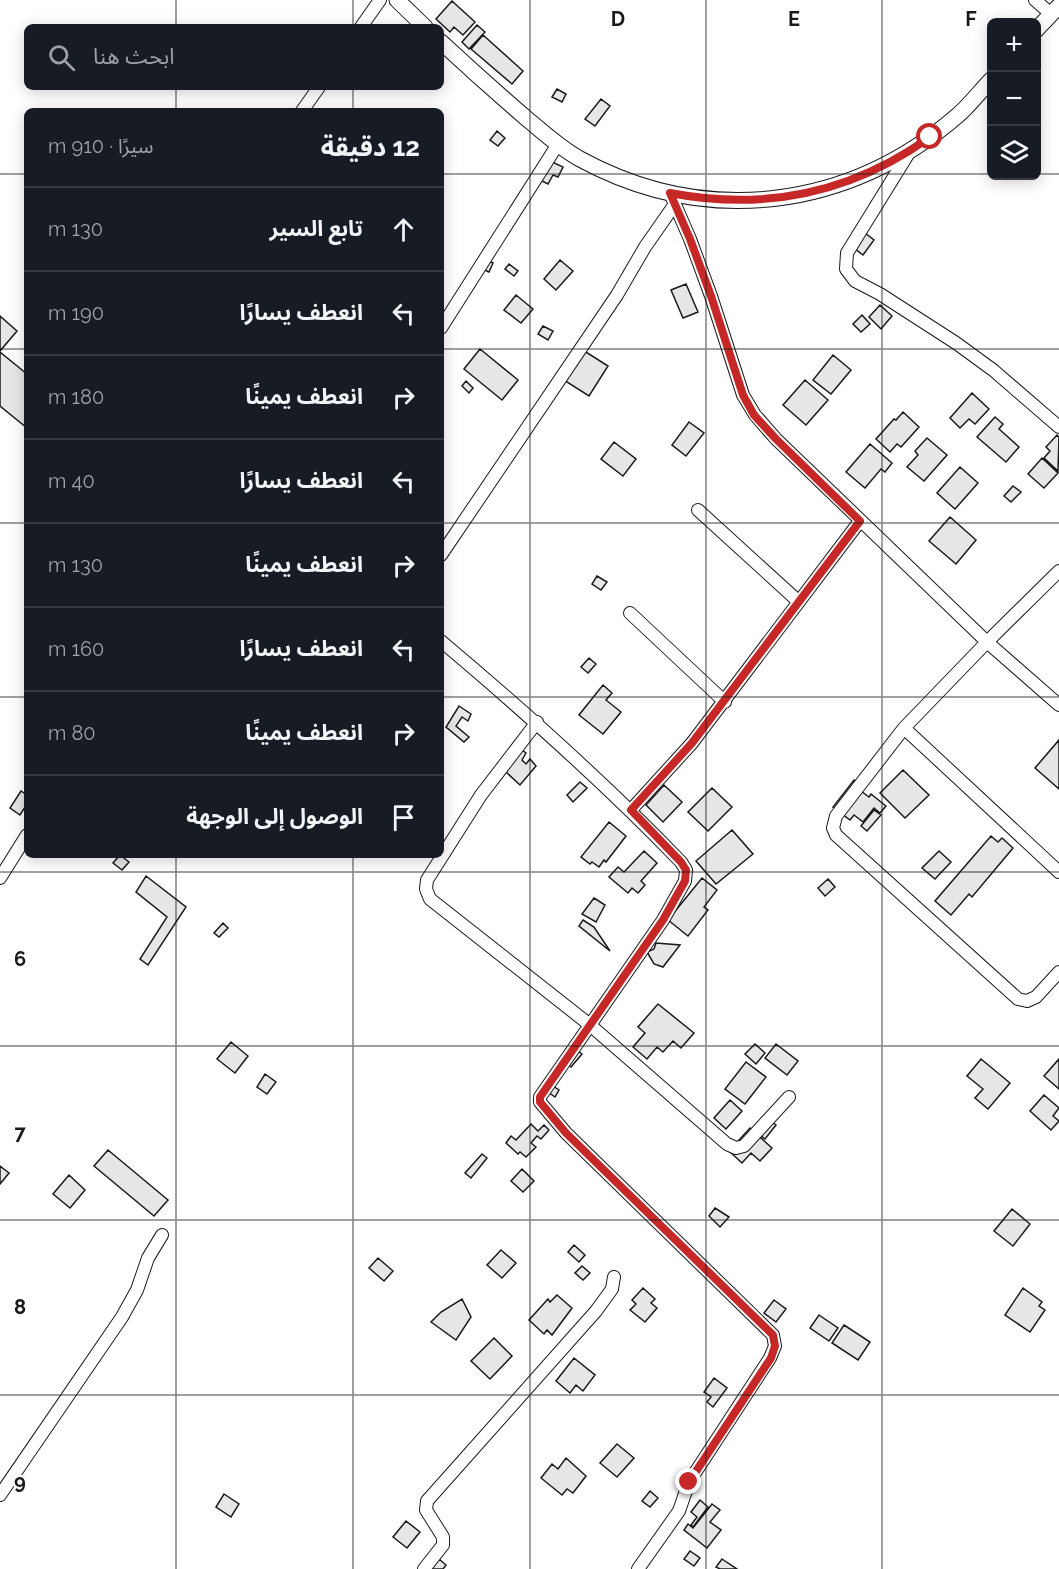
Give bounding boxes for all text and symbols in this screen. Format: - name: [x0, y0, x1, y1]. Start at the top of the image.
- text: D: [611, 7, 625, 31]
- text: E: [788, 7, 800, 31]
- text: F: [965, 7, 977, 31]
- map controls: [987, 18, 1041, 180]
- button: +: [987, 18, 1041, 72]
- search box: [24, 24, 444, 90]
- icon: search: [45, 41, 78, 74]
- text: ابحث هنا: [93, 43, 174, 69]
- button: −: [987, 72, 1041, 126]
- route start: [916, 123, 942, 149]
- button: layers: [987, 126, 1041, 180]
- text: 12 دقيقة: [321, 132, 420, 162]
- text: سيرًا · 910 m: [48, 134, 153, 158]
- icon: ahead: [387, 213, 420, 246]
- text: تابع السير: [269, 215, 363, 241]
- text: 130 m: [48, 217, 103, 241]
- icon: left: [387, 297, 420, 330]
- text: انعطف يسارًا: [240, 299, 363, 325]
- text: 190 m: [48, 301, 104, 325]
- icon: right: [387, 381, 420, 414]
- text: انعطف يمينًا: [245, 383, 363, 409]
- text: 180 m: [48, 385, 104, 409]
- icon: left: [387, 465, 420, 498]
- text: انعطف يسارًا: [240, 467, 363, 493]
- text: 40 m: [48, 469, 95, 493]
- icon: right: [387, 549, 420, 582]
- text: انعطف يمينًا: [245, 551, 363, 577]
- text: 130 m: [48, 553, 103, 577]
- icon: left: [387, 633, 420, 666]
- text: انعطف يسارًا: [240, 635, 363, 661]
- text: 160 m: [48, 637, 104, 661]
- icon: right: [387, 717, 420, 750]
- text: انعطف يمينًا: [245, 719, 363, 745]
- text: 80 m: [48, 721, 96, 745]
- icon: arrive: [387, 801, 420, 834]
- text: الوصول إلى الوجهة: [186, 803, 363, 829]
- text: 6: [14, 947, 26, 971]
- text: 7: [14, 1121, 26, 1145]
- text: 8: [14, 1295, 26, 1319]
- route end: [675, 1468, 701, 1494]
- text: 9: [14, 1470, 26, 1494]

